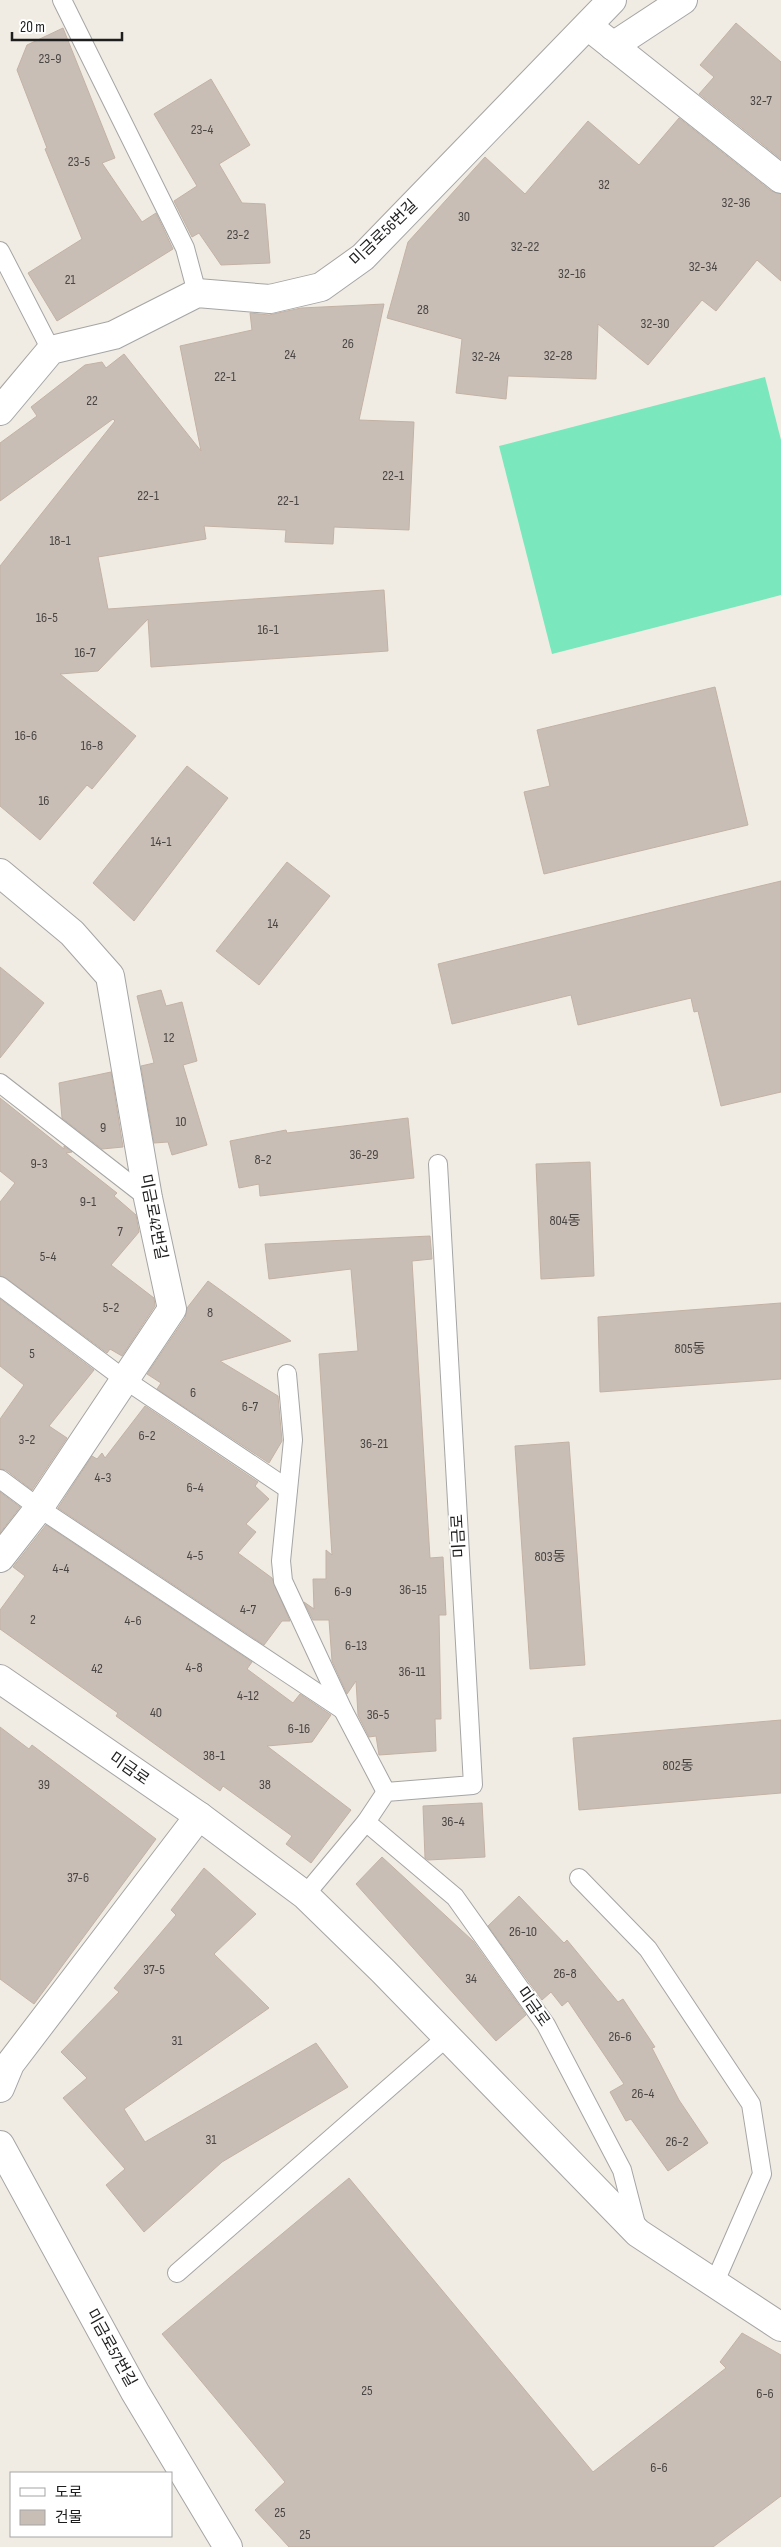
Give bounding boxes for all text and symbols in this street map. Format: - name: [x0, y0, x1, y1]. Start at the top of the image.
- scale bar: [12, 10, 122, 42]
- text: 20 m: [20, 18, 45, 37]
- house number: 23-9: [38, 50, 62, 67]
- house number: 32-7: [750, 92, 772, 109]
- house number: 23-4: [191, 121, 213, 138]
- house number: 23-5: [68, 153, 91, 170]
- house number: 32: [598, 176, 610, 193]
- house number: 32-36: [722, 194, 750, 211]
- street label: 미금로56번길: [346, 196, 422, 270]
- house number: 30: [458, 208, 470, 225]
- house number: 23-2: [227, 226, 250, 243]
- house number: 32-22: [511, 238, 539, 255]
- house number: 32-34: [689, 258, 717, 275]
- house number: 32-16: [558, 265, 586, 282]
- house number: 21: [65, 271, 75, 288]
- house number: 28: [417, 301, 429, 318]
- house number: 32-30: [641, 315, 669, 332]
- house number: 26: [342, 335, 354, 352]
- house number: 24: [284, 346, 296, 363]
- house number: 32-28: [544, 347, 572, 364]
- house number: 32-24: [472, 348, 500, 365]
- house number: 22-1: [214, 368, 236, 385]
- house number: 22: [86, 392, 98, 409]
- house number: 22-1: [382, 467, 404, 484]
- house number: 22-1: [137, 487, 159, 504]
- house number: 22-1: [277, 492, 299, 509]
- house number: 18-1: [49, 532, 71, 549]
- house number: 16-5: [36, 609, 58, 626]
- house number: 16-1: [257, 621, 279, 638]
- house number: 16-7: [74, 644, 96, 661]
- house number: 16-6: [15, 727, 37, 744]
- house number: 16-8: [81, 737, 103, 754]
- house number: 16: [38, 792, 50, 809]
- house number: 14-1: [151, 833, 171, 850]
- house number: 14: [268, 915, 279, 932]
- house number: 12: [164, 1029, 175, 1046]
- house number: 10: [175, 1113, 187, 1130]
- house number: 9: [100, 1119, 106, 1136]
- house number: 36-29: [349, 1146, 379, 1163]
- house number: 8-2: [254, 1151, 272, 1168]
- house number: 9-3: [30, 1155, 48, 1172]
- street label: 미금로42번길: [135, 1173, 171, 1261]
- house number: 9-1: [80, 1193, 96, 1210]
- house number: 804동: [549, 1212, 581, 1229]
- house number: 7: [117, 1223, 123, 1240]
- house number: 5-4: [40, 1248, 56, 1265]
- house number: 5-2: [103, 1299, 119, 1316]
- house number: 8: [207, 1304, 213, 1321]
- house number: 805동: [675, 1340, 706, 1357]
- house number: 5: [29, 1345, 35, 1362]
- house number: 6: [190, 1384, 196, 1401]
- house number: 6-7: [242, 1398, 259, 1415]
- house number: 6-2: [138, 1427, 156, 1444]
- house number: 3-2: [19, 1431, 36, 1448]
- house number: 36-21: [360, 1435, 388, 1452]
- house number: 4-3: [95, 1469, 112, 1486]
- house number: 6-4: [186, 1479, 204, 1496]
- street label: 미금로: [448, 1513, 470, 1559]
- house number: 4-5: [187, 1547, 204, 1564]
- house number: 803동: [534, 1548, 566, 1565]
- house number: 4-4: [53, 1560, 70, 1577]
- house number: 36-15: [399, 1581, 427, 1598]
- house number: 6-9: [334, 1583, 352, 1600]
- house number: 4-7: [240, 1601, 256, 1618]
- house number: 2: [30, 1611, 36, 1628]
- house number: 4-6: [124, 1612, 142, 1629]
- house number: 6-13: [345, 1637, 367, 1654]
- house number: 4-8: [185, 1659, 203, 1676]
- house number: 42: [91, 1660, 103, 1677]
- house number: 36-11: [399, 1663, 426, 1680]
- house number: 4-12: [237, 1687, 259, 1704]
- house number: 40: [150, 1704, 162, 1721]
- house number: 36-5: [367, 1706, 390, 1723]
- house number: 6-16: [288, 1720, 310, 1737]
- house number: 38-1: [203, 1747, 225, 1764]
- street label: 미금로: [105, 1749, 153, 1790]
- house number: 802동: [662, 1757, 694, 1774]
- house number: 39: [38, 1776, 50, 1793]
- house number: 38: [259, 1776, 271, 1793]
- house number: 36-4: [442, 1813, 465, 1830]
- house number: 37-6: [67, 1869, 89, 1886]
- house number: 26-10: [509, 1923, 537, 1940]
- house number: 37-5: [143, 1961, 165, 1978]
- house number: 26-8: [553, 1965, 577, 1982]
- house number: 34: [465, 1970, 477, 1987]
- street label: 미금로: [513, 1983, 554, 2031]
- house number: 26-6: [608, 2028, 632, 2045]
- house number: 31: [172, 2032, 182, 2049]
- house number: 26-4: [632, 2085, 655, 2102]
- house number: 31: [206, 2131, 216, 2148]
- house number: 26-2: [666, 2133, 689, 2150]
- street label: 미금로57번길: [82, 2306, 140, 2390]
- house number: 25: [361, 2382, 373, 2399]
- house number: 6-6: [756, 2385, 774, 2402]
- house number: 6-6: [650, 2459, 668, 2476]
- legend: [10, 2472, 172, 2537]
- text: 도로: [55, 2483, 83, 2502]
- house number: 25: [274, 2504, 286, 2521]
- text: 건물: [55, 2508, 83, 2527]
- house number: 25: [299, 2526, 311, 2543]

